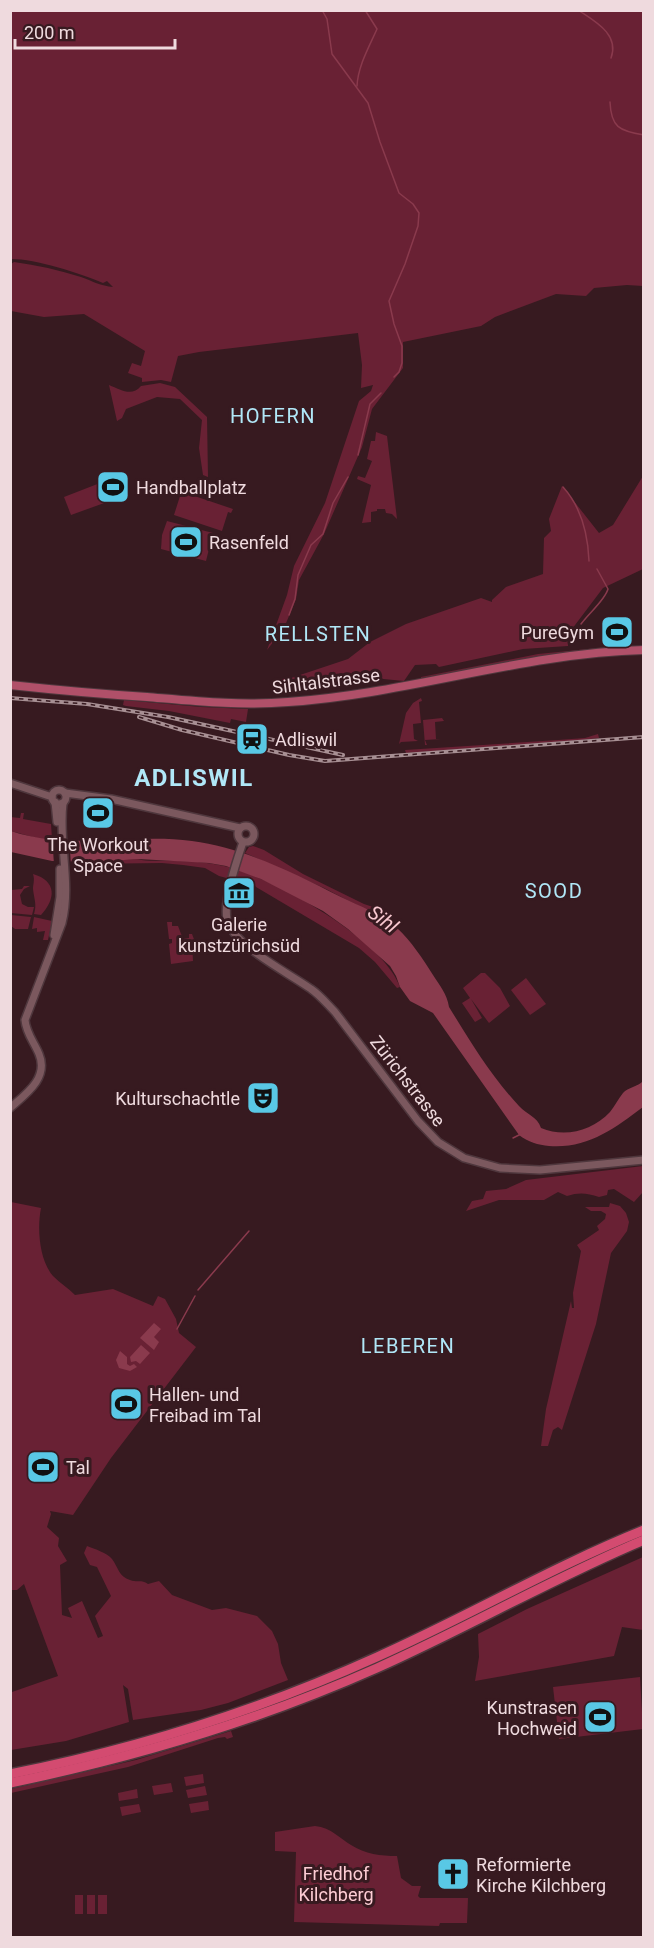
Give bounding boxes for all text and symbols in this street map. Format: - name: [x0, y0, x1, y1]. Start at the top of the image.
- scale bar: [15, 12, 176, 50]
- text: 200 m: [24, 22, 75, 43]
- district label: HOFERN: [230, 404, 316, 428]
- sports icon: Handballplatz: [95, 469, 131, 505]
- place label: Handballplatz: [136, 477, 247, 498]
- sports icon: Rasenfeld: [168, 524, 204, 560]
- place label: Rasenfeld: [209, 532, 289, 553]
- sports icon: PureGym: [599, 614, 635, 650]
- district label: RELLSTEN: [265, 622, 371, 646]
- place label: PureGym: [521, 622, 594, 643]
- street label: Sihltalstrasse: [271, 664, 381, 698]
- station icon: Adliswil: [234, 721, 270, 757]
- place label: Adliswil: [275, 729, 337, 750]
- district label: ADLISWIL: [134, 764, 254, 792]
- sports icon: The Workout Space: [80, 795, 116, 831]
- place label: The Workout Space: [47, 834, 149, 876]
- museum icon: Galerie kunstzürichsüd: [221, 875, 257, 911]
- district label: SOOD: [525, 879, 583, 903]
- water label: Sihl: [363, 900, 403, 938]
- place label: Galerie kunstzürichsüd: [178, 914, 300, 956]
- street label: Zürichstrasse: [366, 1032, 450, 1130]
- theatre icon: Kulturschachtle: [245, 1080, 281, 1116]
- place label: Kulturschachtle: [115, 1088, 240, 1109]
- district label: LEBEREN: [361, 1334, 455, 1358]
- place label: Hallen- und Freibad im Tal: [149, 1384, 261, 1426]
- sports icon: Hallen- und Freibad im Tal: [108, 1386, 144, 1422]
- sports icon: Tal: [25, 1449, 61, 1485]
- place label: Tal: [66, 1457, 90, 1478]
- place label: Kunstrasen Hochweid: [487, 1697, 577, 1739]
- sports icon: Kunstrasen Hochweid: [582, 1699, 618, 1735]
- place label: Reformierte Kirche Kilchberg: [476, 1854, 606, 1896]
- church icon: Reformierte Kirche Kilchberg: [435, 1856, 471, 1892]
- park label: Friedhof Kilchberg: [298, 1863, 374, 1905]

